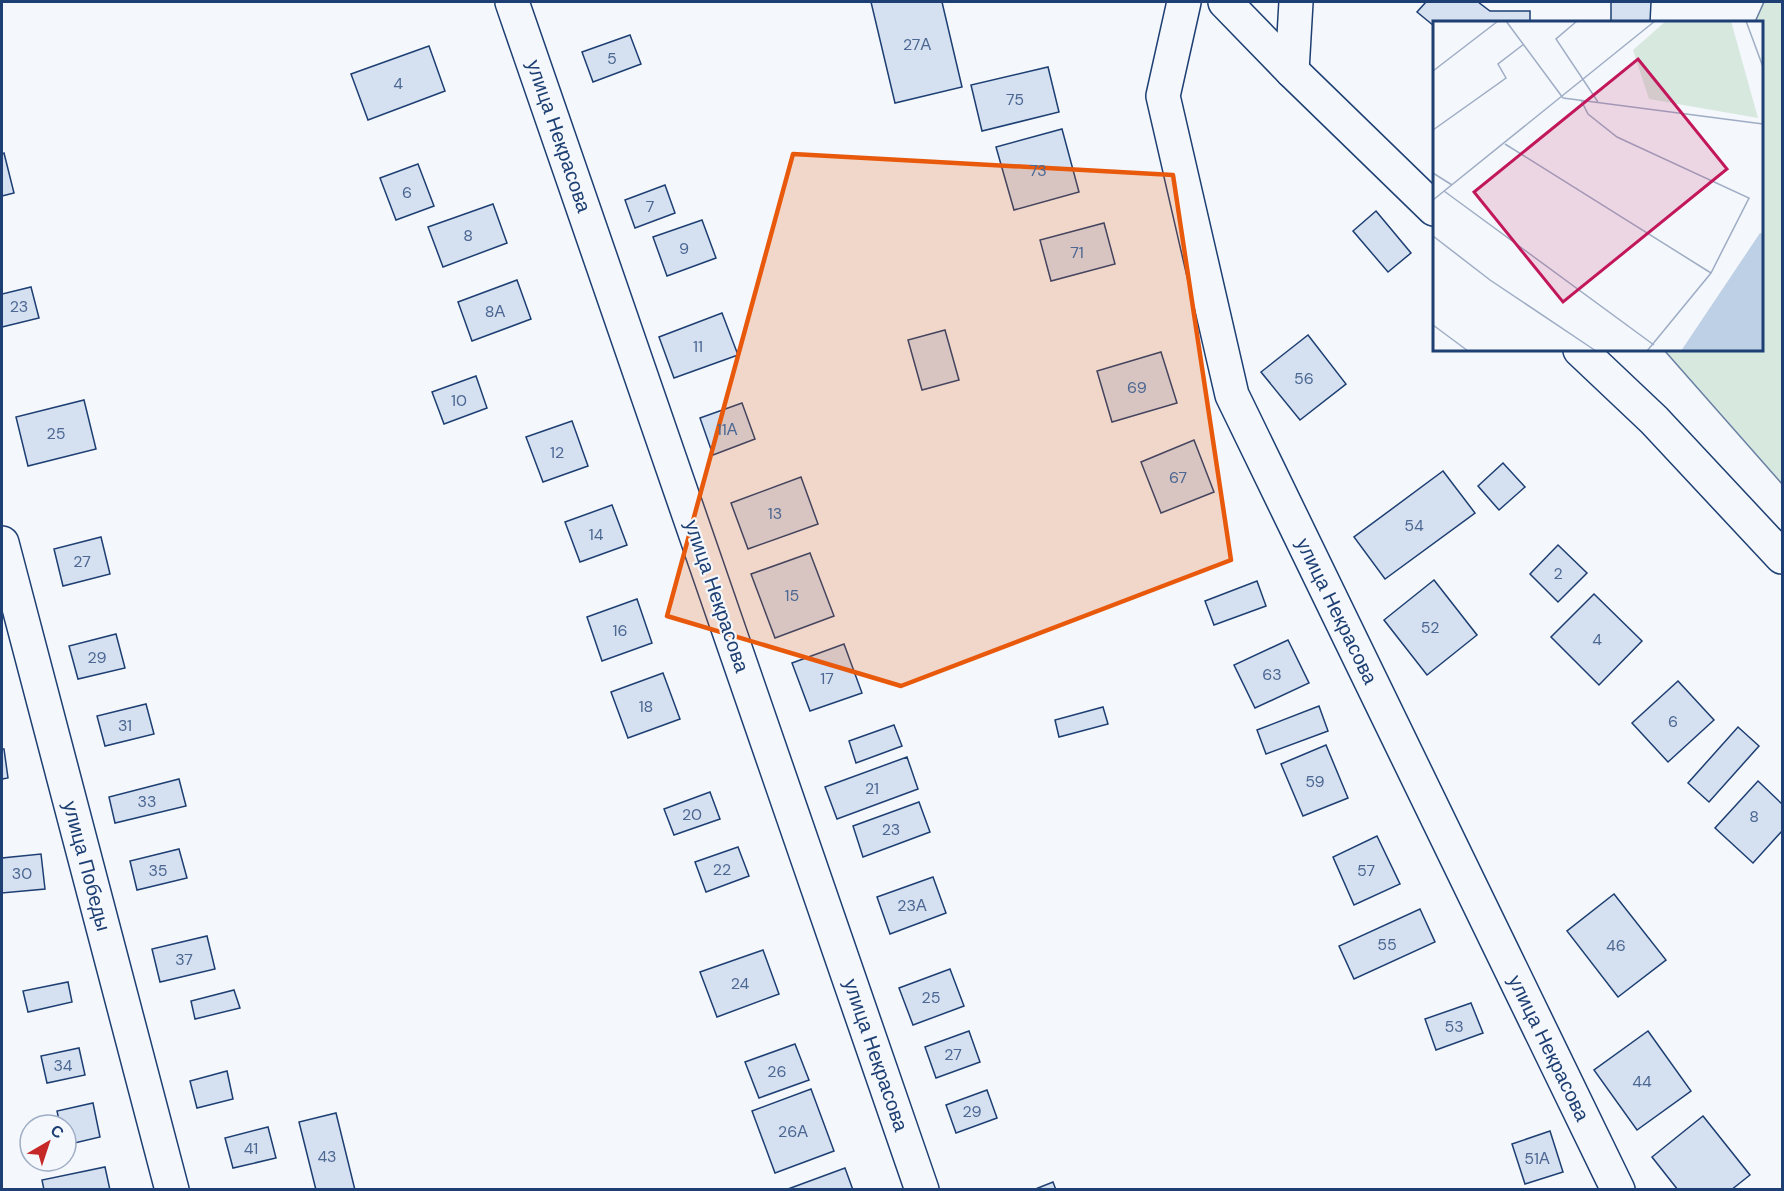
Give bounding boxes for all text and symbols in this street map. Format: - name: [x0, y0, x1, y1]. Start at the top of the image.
- inset map: [1433, 21, 1763, 351]
- house number: 27А: [903, 34, 931, 55]
- house number: 5: [607, 48, 617, 69]
- street label: улица Некрасова: [521, 56, 598, 217]
- house number: 4: [393, 73, 403, 94]
- house number: 75: [1006, 89, 1024, 110]
- house number: 73: [1029, 160, 1047, 181]
- house number: 6: [402, 182, 412, 203]
- house number: 7: [646, 196, 654, 217]
- house number: 8: [463, 225, 473, 246]
- house number: 9: [679, 238, 689, 259]
- house number: 71: [1070, 242, 1084, 263]
- house number: 23: [10, 296, 28, 317]
- house number: 8А: [485, 301, 506, 322]
- house number: 11: [693, 336, 703, 357]
- house number: 56: [1294, 368, 1314, 389]
- house number: 69: [1127, 377, 1147, 398]
- house number: 10: [451, 390, 467, 411]
- house number: 11А: [717, 419, 738, 440]
- house number: 25: [47, 423, 65, 444]
- house number: 12: [550, 442, 564, 463]
- house number: 67: [1169, 467, 1187, 488]
- house number: 13: [768, 503, 782, 524]
- house number: 54: [1404, 515, 1424, 536]
- street label: улица Некрасова: [679, 516, 756, 677]
- house number: 14: [589, 524, 604, 545]
- street label: улица Некрасова: [1290, 534, 1384, 689]
- house number: 27: [73, 551, 91, 572]
- house number: 2: [1553, 563, 1563, 584]
- house number: 15: [785, 585, 799, 606]
- house number: 52: [1421, 617, 1439, 638]
- house number: 16: [612, 620, 628, 641]
- house number: 4: [1592, 629, 1602, 650]
- house number: 29: [87, 647, 107, 668]
- house number: 63: [1262, 664, 1282, 685]
- house number: 17: [820, 668, 834, 689]
- house number: 18: [639, 696, 653, 717]
- house number: 6: [1668, 711, 1678, 732]
- house number: 31: [118, 715, 132, 736]
- house number: 59: [1305, 771, 1325, 792]
- house number: 21: [865, 778, 879, 799]
- house number: 33: [138, 791, 156, 812]
- street label: улица Победы: [57, 798, 117, 934]
- house number: 20: [682, 804, 702, 825]
- house number: 8: [1749, 806, 1759, 827]
- house number: 23: [882, 819, 900, 840]
- house number: 22: [713, 859, 731, 880]
- house number: 35: [148, 860, 168, 881]
- house number: 57: [1357, 860, 1375, 881]
- house number: 30: [12, 863, 32, 884]
- house number: 23А: [897, 895, 927, 916]
- house number: 55: [1377, 934, 1397, 955]
- house number: 46: [1606, 935, 1626, 956]
- house number: 37: [175, 949, 193, 970]
- street label: улица Некрасова: [1502, 971, 1596, 1126]
- house number: 24: [731, 973, 750, 994]
- street label: улица Некрасова: [838, 975, 915, 1136]
- house number: 25: [922, 987, 940, 1008]
- house number: 53: [1444, 1016, 1464, 1037]
- house number: 27: [944, 1044, 962, 1065]
- house number: 34: [53, 1055, 73, 1076]
- house number: 26: [767, 1061, 787, 1082]
- house number: 44: [1632, 1071, 1652, 1092]
- house number: 29: [962, 1101, 982, 1122]
- north arrow: [18, 1113, 78, 1173]
- text: С: [46, 1120, 69, 1144]
- house number: 26А: [778, 1121, 808, 1142]
- house number: 41: [244, 1138, 258, 1159]
- house number: 43: [317, 1146, 337, 1167]
- house number: 51А: [1524, 1148, 1550, 1169]

